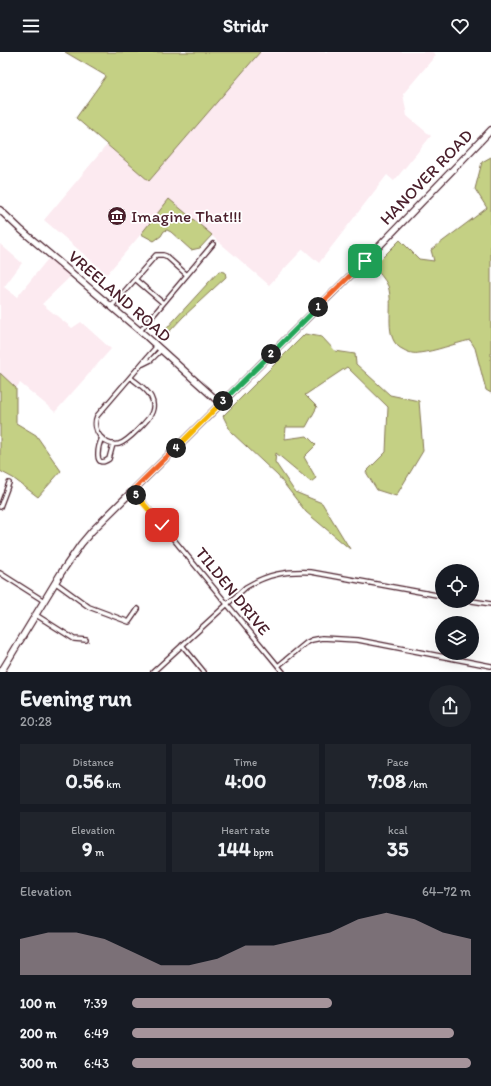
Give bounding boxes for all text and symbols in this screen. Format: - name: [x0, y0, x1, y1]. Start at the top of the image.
- icon: menu: [20, 15, 42, 37]
- text: Stridr: [223, 15, 268, 37]
- icon: heart: [449, 15, 471, 37]
- street label: HANOVER ROAD: [375, 125, 477, 229]
- museum icon: Imagine That!!!: [106, 205, 128, 227]
- place label: Imagine That!!!: [131, 206, 242, 226]
- pin: [348, 244, 382, 278]
- street label: VREELAND ROAD: [64, 246, 176, 346]
- icon: arrive: [354, 250, 376, 272]
- pin: 1: [308, 297, 328, 317]
- text: 1: [315, 300, 321, 313]
- pin: 2: [261, 344, 281, 364]
- text: 2: [268, 347, 274, 360]
- pin: 3: [213, 391, 233, 411]
- text: 3: [220, 394, 226, 407]
- pin: 4: [166, 438, 186, 458]
- text: 4: [173, 441, 179, 454]
- pin: 5: [126, 485, 146, 505]
- text: 5: [133, 488, 139, 501]
- pin: [145, 508, 179, 542]
- icon: check: [151, 514, 173, 536]
- street label: TILDEN DRIVE: [191, 543, 275, 639]
- map controls: [435, 564, 479, 660]
- button: locate: [435, 564, 479, 608]
- button: layers: [435, 616, 479, 660]
- text: Evening run: [20, 685, 132, 712]
- button: share: [429, 685, 471, 727]
- text: 20:28: [20, 714, 52, 729]
- text: Distance: [73, 756, 114, 769]
- text: Time: [234, 756, 257, 769]
- text: Pace: [387, 756, 409, 769]
- text: 0.56: [65, 769, 104, 793]
- text: 4:00: [225, 769, 266, 793]
- text: 7:08: [368, 769, 406, 793]
- text: km: [104, 778, 121, 791]
- text: /km: [406, 778, 428, 791]
- text: Elevation: [71, 824, 115, 837]
- text: Heart rate: [221, 824, 270, 837]
- text: kcal: [388, 824, 408, 837]
- text: 9: [82, 837, 93, 861]
- text: 144: [217, 837, 251, 861]
- text: 35: [387, 837, 409, 861]
- text: m: [93, 846, 104, 859]
- text: bpm: [251, 846, 274, 859]
- text: Elevation: [20, 884, 72, 899]
- text: 64–72 m: [422, 884, 471, 899]
- text: 100 m: [20, 996, 56, 1011]
- text: 7:39: [84, 996, 108, 1011]
- text: 200 m: [20, 1026, 57, 1041]
- text: 6:49: [84, 1026, 109, 1041]
- text: 300 m: [20, 1056, 57, 1071]
- text: 6:43: [84, 1056, 109, 1071]

